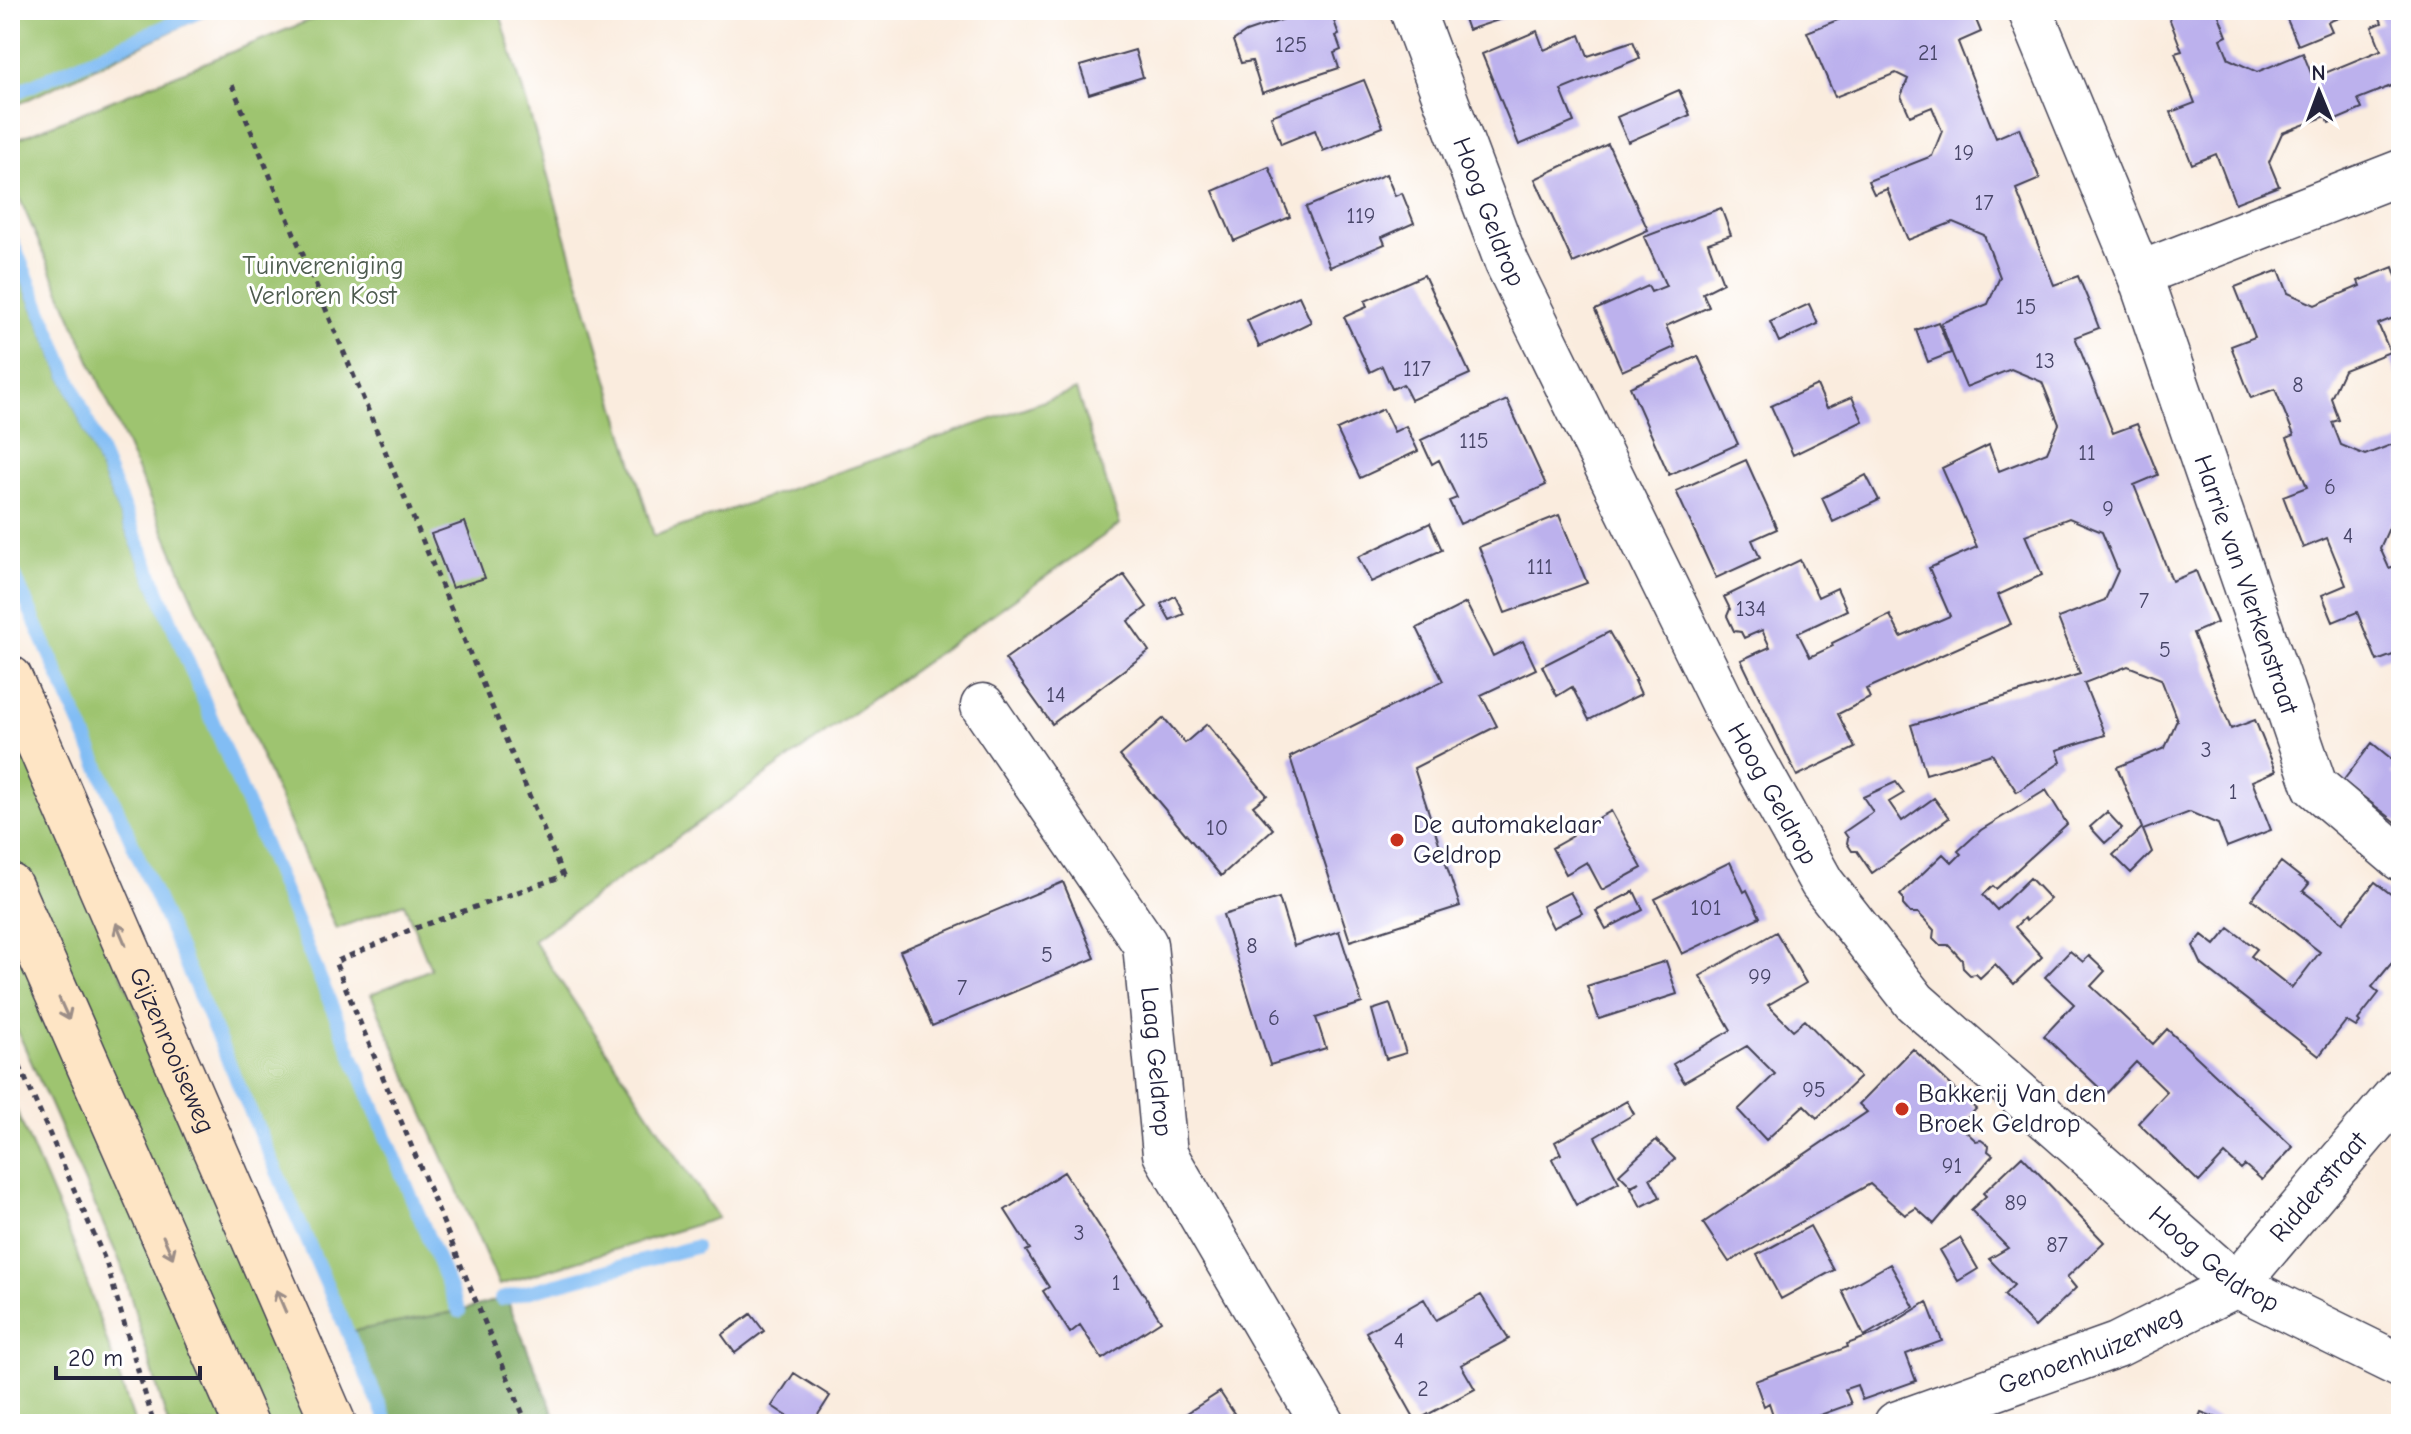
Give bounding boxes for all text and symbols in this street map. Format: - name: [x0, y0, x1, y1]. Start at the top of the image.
- house number: 125: [1275, 32, 1307, 58]
- house number: 21: [1918, 40, 1938, 66]
- north arrow: [2279, 52, 2359, 132]
- text: N: [2311, 60, 2326, 86]
- street label: Hoog Geldrop: [1446, 133, 1531, 292]
- house number: 19: [1954, 140, 1974, 166]
- house number: 17: [1974, 190, 1994, 216]
- house number: 119: [1346, 203, 1376, 229]
- park label: Tuinvereniging Verloren Kost: [242, 251, 404, 311]
- house number: 15: [2016, 294, 2036, 320]
- house number: 13: [2035, 348, 2055, 374]
- house number: 117: [1403, 356, 1432, 382]
- house number: 8: [2292, 372, 2304, 398]
- house number: 115: [1459, 428, 1489, 454]
- house number: 11: [2078, 440, 2096, 466]
- street label: Harrie van Vlerkenstraat: [2187, 451, 2305, 720]
- house number: 6: [2324, 474, 2336, 500]
- house number: 9: [2102, 496, 2114, 522]
- house number: 4: [2343, 523, 2353, 549]
- house number: 111: [1527, 554, 1553, 580]
- house number: 7: [2139, 588, 2150, 614]
- house number: 134: [1736, 596, 1766, 622]
- house number: 5: [2159, 637, 2171, 663]
- house number: 14: [1046, 682, 1066, 708]
- street label: Hoog Geldrop: [1721, 718, 1824, 870]
- house number: 3: [2200, 737, 2212, 763]
- house number: 1: [2229, 779, 2237, 805]
- place label: De automakelaar Geldrop: [1413, 810, 1602, 870]
- house number: 10: [1206, 815, 1228, 841]
- marker: De automakelaar Geldrop: [1388, 831, 1406, 849]
- house number: 101: [1691, 895, 1721, 921]
- one-way arrow: [113, 922, 128, 947]
- house number: 8: [1246, 933, 1258, 959]
- house number: 5: [1041, 942, 1053, 968]
- street label: Gijzenrooiseweg: [123, 963, 221, 1138]
- house number: 99: [1748, 964, 1772, 990]
- house number: 7: [957, 975, 968, 1001]
- street label: Laag Geldrop: [1134, 985, 1178, 1138]
- one-way arrow: [57, 996, 72, 1021]
- house number: 6: [1268, 1005, 1280, 1031]
- house number: 95: [1802, 1077, 1826, 1103]
- place label: Bakkerij Van den Broek Geldrop: [1918, 1079, 2106, 1139]
- marker: Bakkerij Van den Broek Geldrop: [1893, 1100, 1911, 1118]
- street label: Ridderstraat: [2264, 1125, 2375, 1248]
- house number: 91: [1942, 1153, 1962, 1179]
- house number: 89: [2004, 1190, 2028, 1216]
- street label: Hoog Geldrop: [2142, 1200, 2284, 1319]
- house number: 3: [1073, 1220, 1085, 1246]
- house number: 87: [2046, 1232, 2068, 1258]
- one-way arrow: [161, 1235, 176, 1259]
- house number: 1: [1112, 1270, 1120, 1296]
- one-way arrow: [272, 1289, 287, 1314]
- street label: Genoenhuizerweg: [1994, 1299, 2188, 1401]
- house number: 4: [1394, 1328, 1404, 1354]
- scale bar: [56, 1330, 200, 1380]
- text: 20 m: [68, 1344, 123, 1372]
- house number: 2: [1417, 1376, 1429, 1402]

